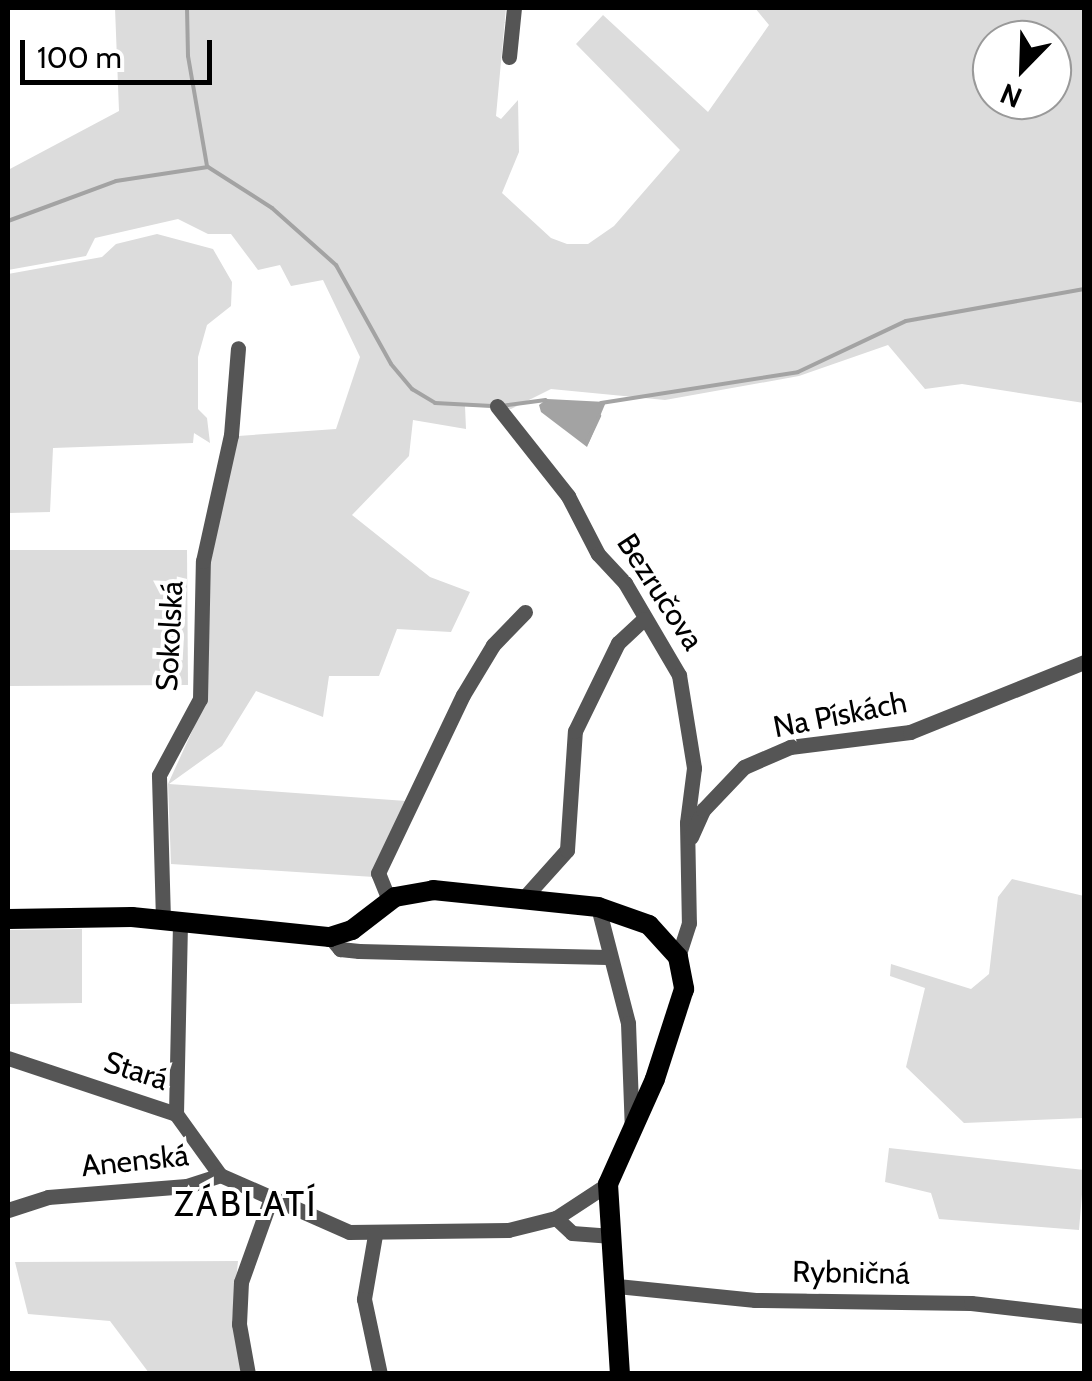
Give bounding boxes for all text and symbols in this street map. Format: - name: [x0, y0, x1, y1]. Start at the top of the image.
- scale bar: [25, 20, 218, 82]
- north arrow: [972, 20, 1072, 120]
- text: 100 m: [37, 39, 122, 76]
- text: N: [995, 76, 1027, 115]
- street label: Bezručova: [609, 527, 711, 657]
- street label: Sokolská: [149, 580, 191, 692]
- street label: Na Pískách: [770, 684, 910, 746]
- street label: Stará: [99, 1044, 173, 1098]
- street label: Anenská: [80, 1137, 190, 1185]
- district label: ZÁBLATÍ: [174, 1183, 318, 1225]
- street label: Rybničná: [792, 1254, 910, 1292]

